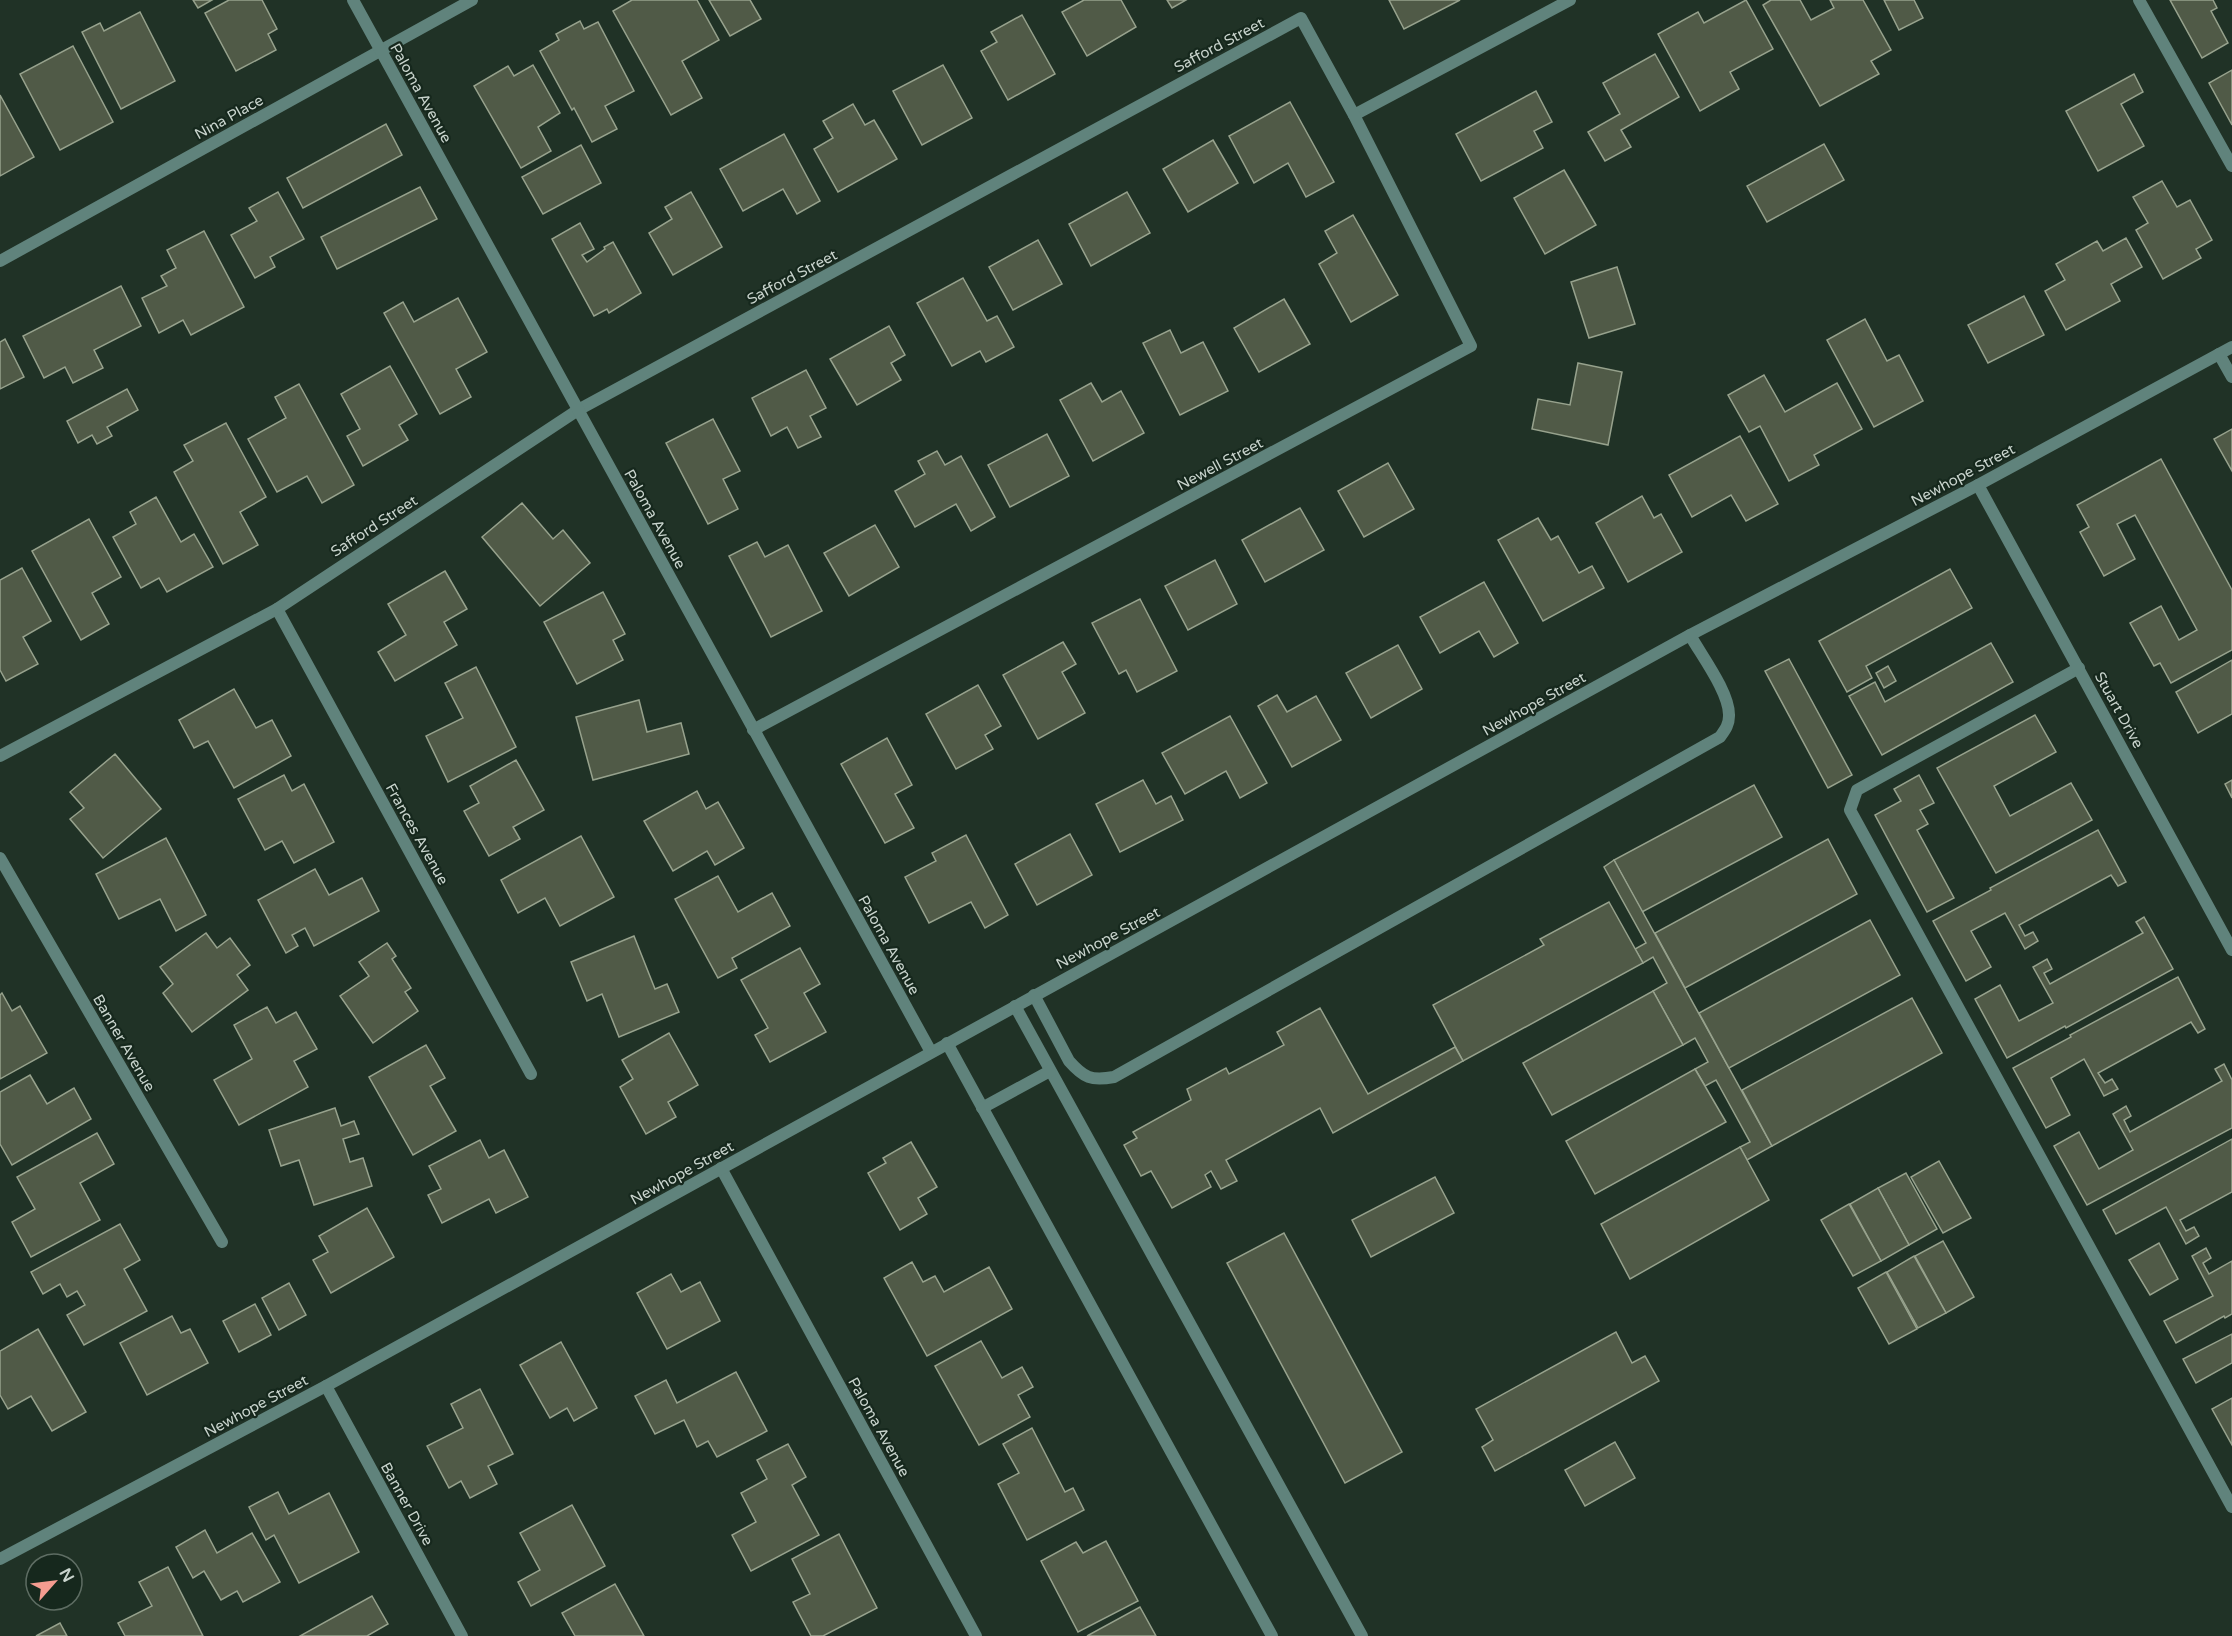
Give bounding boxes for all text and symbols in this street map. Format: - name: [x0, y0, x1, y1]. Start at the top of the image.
- street label: Safford Street: [1171, 14, 1267, 76]
- street label: Paloma Avenue: [386, 40, 456, 146]
- street label: Nina Place: [192, 91, 266, 143]
- street label: Safford Street: [744, 246, 840, 308]
- street label: Newell Street: [1174, 434, 1266, 494]
- street label: Newhope Street: [1908, 440, 2018, 510]
- street label: Paloma Avenue: [620, 466, 690, 572]
- street label: Safford Street: [327, 491, 421, 561]
- street label: Newhope Street: [1479, 668, 1589, 740]
- street label: Stuart Drive: [2091, 669, 2147, 751]
- street label: Frances Avenue: [382, 780, 452, 888]
- street label: Paloma Avenue: [854, 892, 924, 998]
- street label: Newhope Street: [1053, 903, 1163, 973]
- street label: Banner Avenue: [89, 991, 159, 1095]
- street label: Newhope Street: [627, 1137, 737, 1209]
- street label: Newhope Street: [201, 1371, 311, 1441]
- street label: Paloma Avenue: [844, 1374, 914, 1480]
- street label: Banner Drive: [377, 1459, 437, 1549]
- north arrow: [24, 1552, 84, 1612]
- text: N: [55, 1565, 78, 1586]

